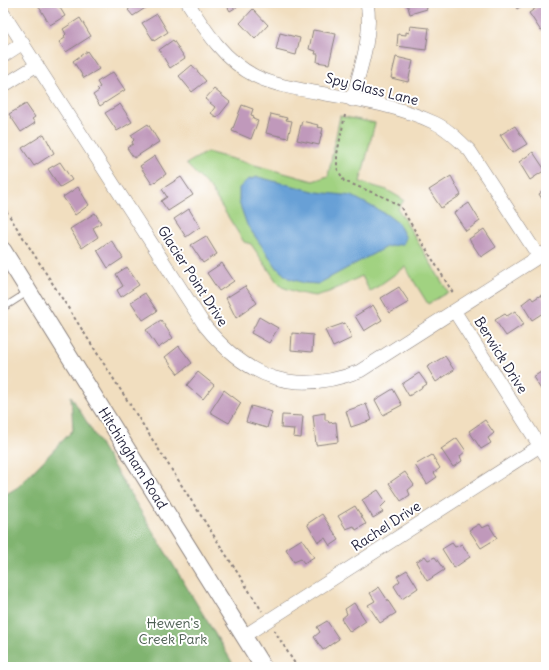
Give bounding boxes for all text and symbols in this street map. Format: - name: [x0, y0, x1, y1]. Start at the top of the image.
- street label: Spy Glass Lane: [323, 69, 421, 109]
- street label: Glacier Point Drive: [154, 222, 232, 330]
- street label: Berwick Drive: [470, 313, 532, 397]
- street label: Hitchingham Road: [94, 404, 172, 512]
- street label: Rachel Drive: [348, 497, 424, 555]
- park label: Hewen's Creek Park: [139, 614, 207, 648]

